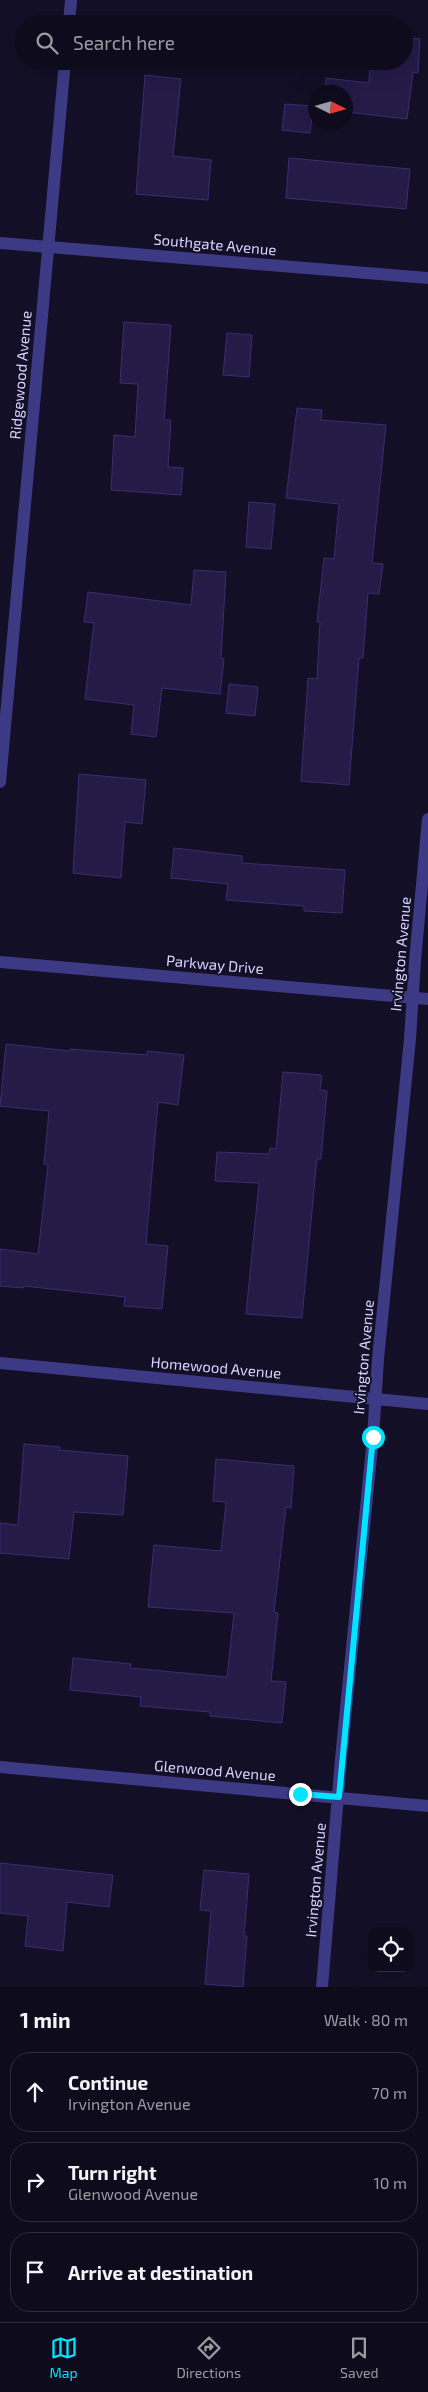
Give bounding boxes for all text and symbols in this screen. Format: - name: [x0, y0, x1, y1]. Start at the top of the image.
- search box: [15, 15, 413, 70]
- icon: search: [33, 29, 61, 57]
- text: Search here: [73, 31, 175, 54]
- north arrow: [308, 85, 353, 130]
- street label: Southgate Avenue: [153, 230, 277, 258]
- street label: Ridgewood Avenue: [5, 310, 35, 440]
- street label: Irvington Avenue: [386, 896, 414, 1012]
- street label: Parkway Drive: [166, 951, 264, 977]
- street label: Irvington Avenue: [349, 1299, 377, 1415]
- street label: Homewood Avenue: [150, 1352, 282, 1382]
- route start: [362, 1426, 385, 1449]
- street label: Glenwood Avenue: [154, 1756, 276, 1784]
- route end: [289, 1783, 312, 1806]
- street label: Irvington Avenue: [301, 1822, 329, 1938]
- map controls: [368, 1927, 413, 1972]
- button: locate: [368, 1927, 413, 1972]
- text: 1 min: [20, 2007, 71, 2032]
- text: Walk · 80 m: [324, 2010, 408, 2029]
- text: Continue: [68, 2071, 148, 2094]
- icon: ahead: [21, 2078, 49, 2106]
- text: 70 m: [372, 2083, 407, 2102]
- text: Irvington Avenue: [68, 2094, 191, 2113]
- text: Turn right: [68, 2161, 156, 2184]
- icon: right: [21, 2168, 49, 2196]
- text: 10 m: [373, 2173, 407, 2192]
- text: Glenwood Avenue: [68, 2184, 198, 2203]
- icon: arrive: [21, 2258, 49, 2286]
- text: Arrive at destination: [68, 2261, 253, 2284]
- tab: Map: [49, 2334, 78, 2381]
- tab: Directions: [177, 2334, 241, 2381]
- tab: Saved: [340, 2334, 379, 2381]

